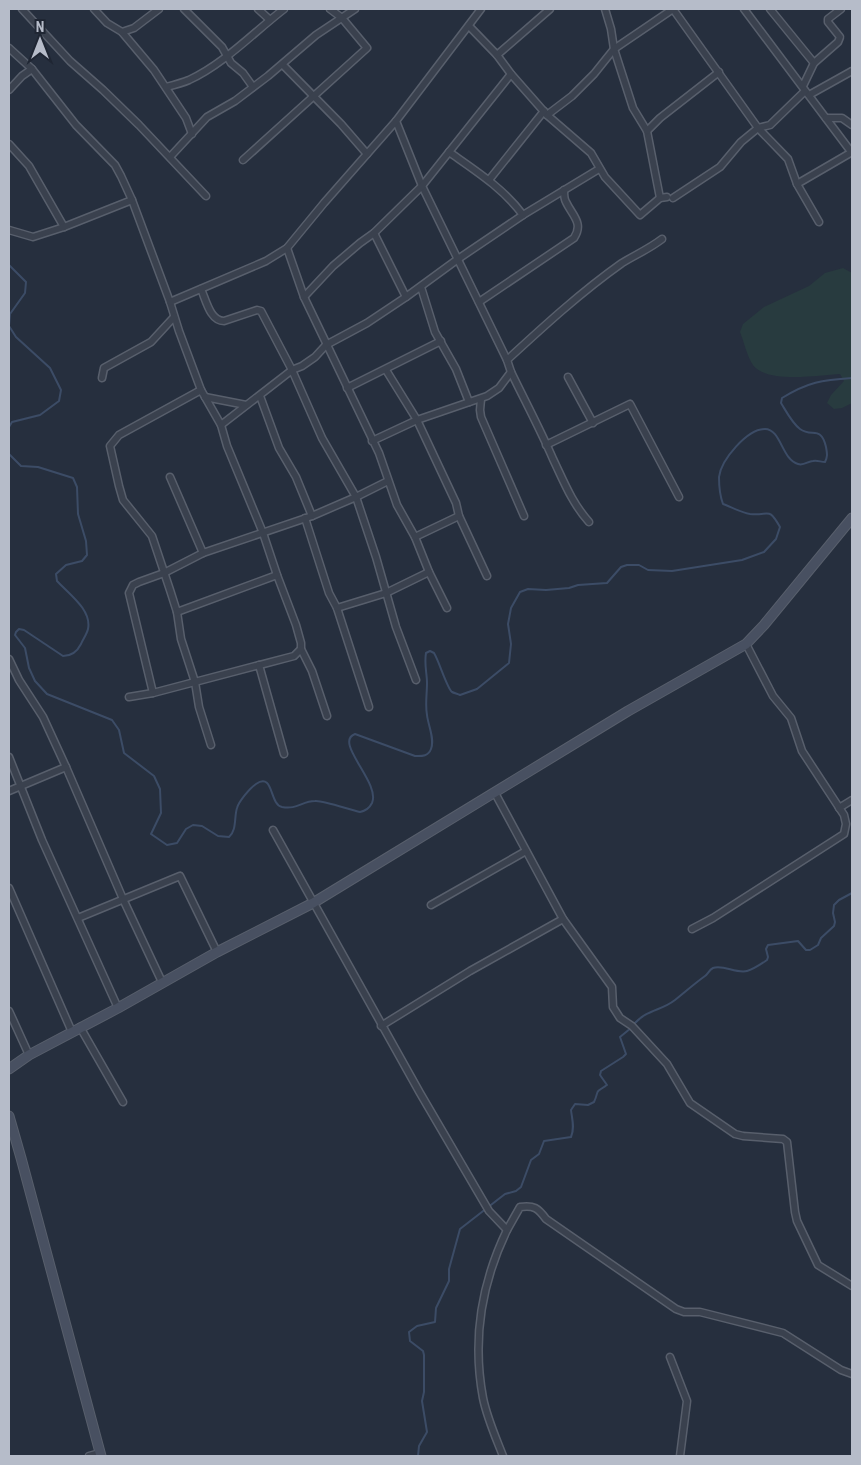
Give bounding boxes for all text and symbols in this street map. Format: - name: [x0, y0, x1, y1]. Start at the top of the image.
- north arrow: [15, 15, 65, 65]
- text: N: [36, 19, 44, 35]

